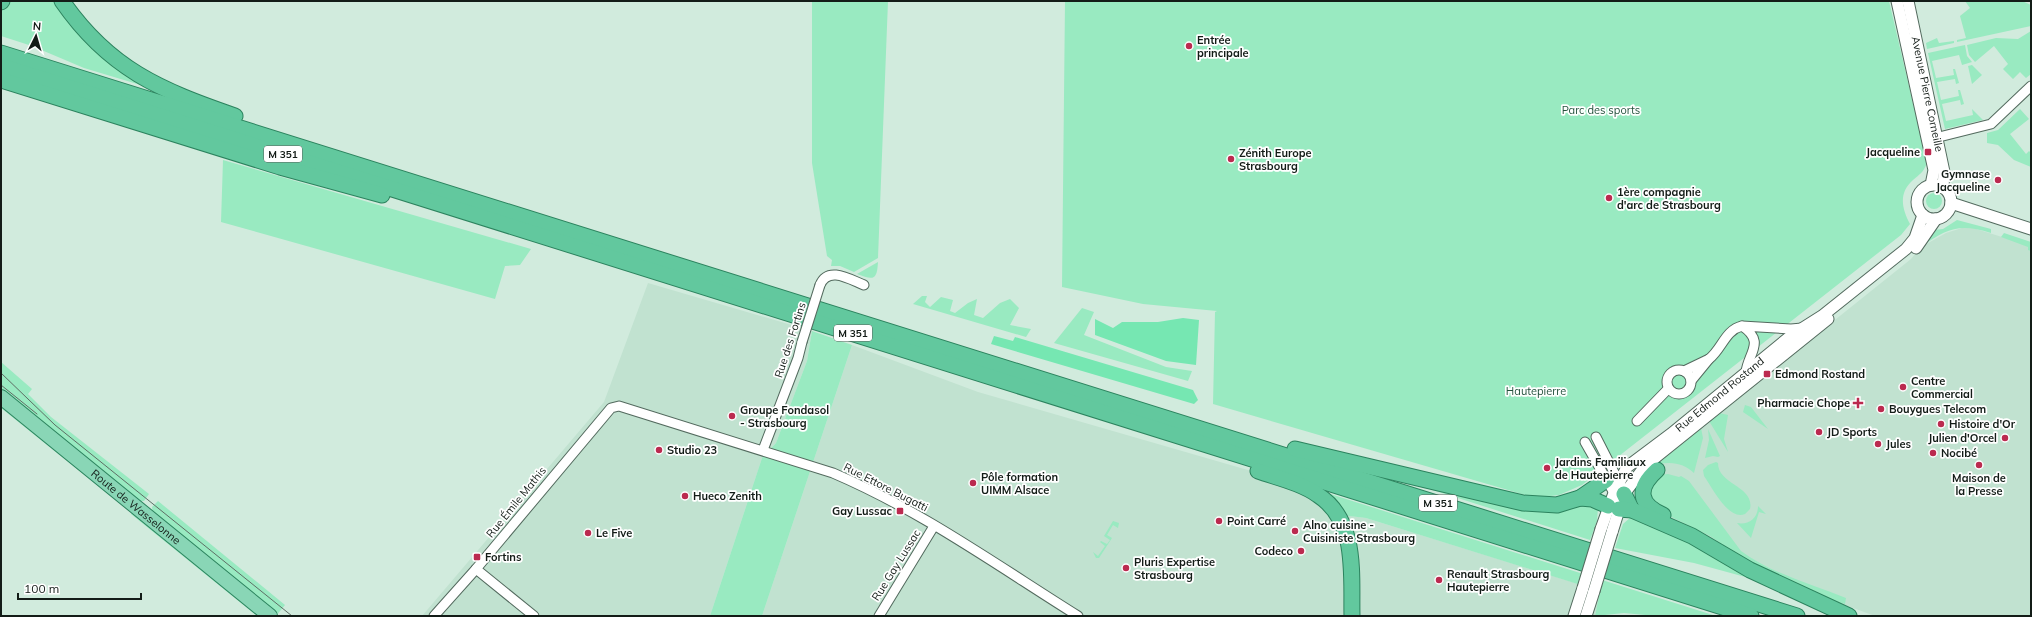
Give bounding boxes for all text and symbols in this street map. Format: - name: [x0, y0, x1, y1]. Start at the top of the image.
- north arrow: [16, 16, 56, 56]
- text: N: [32, 19, 42, 33]
- place label: Entrée principale: [1197, 33, 1249, 60]
- street label: Avenue Pierre Corneille: [1909, 35, 1947, 153]
- marker: Entrée principale: [1184, 41, 1194, 51]
- park label: Parc des sports: [1562, 103, 1640, 117]
- place label: Jacqueline: [1866, 145, 1920, 159]
- road number: M 351: [264, 146, 302, 162]
- place label: Zénith Europe Strasbourg: [1239, 146, 1312, 173]
- marker: Jacqueline: [1923, 147, 1933, 157]
- marker: Zénith Europe Strasbourg: [1226, 154, 1236, 164]
- place label: Gymnase Jacqueline: [1936, 167, 1990, 194]
- marker: Gymnase Jacqueline: [1993, 175, 2003, 185]
- place label: 1ère compagnie d'arc de Strasbourg: [1617, 185, 1721, 212]
- marker: 1ère compagnie d'arc de Strasbourg: [1604, 193, 1614, 203]
- street label: Rue des Fortins: [771, 300, 809, 380]
- road number: M 351: [834, 325, 872, 341]
- street label: Rue Edmond Rostand: [1672, 354, 1767, 435]
- place label: Edmond Rostand: [1775, 367, 1865, 381]
- marker: Edmond Rostand: [1762, 369, 1772, 379]
- place label: Centre Commercial: [1911, 374, 1973, 401]
- marker: Centre Commercial: [1898, 382, 1908, 392]
- park label: Hautepierre: [1506, 384, 1566, 398]
- place label: Pharmacie Chope: [1757, 396, 1850, 410]
- marker: Pharmacie Chope: [1853, 398, 1863, 408]
- place label: Bouygues Telecom: [1889, 402, 1986, 416]
- place label: Groupe Fondasol - Strasbourg: [740, 403, 829, 430]
- marker: Bouygues Telecom: [1876, 404, 1886, 414]
- marker: Groupe Fondasol - Strasbourg: [727, 411, 737, 421]
- place label: Histoire d'Or: [1949, 417, 2016, 431]
- marker: Histoire d'Or: [1936, 419, 1946, 429]
- place label: JD Sports: [1827, 425, 1878, 439]
- marker: JD Sports: [1814, 427, 1824, 437]
- place label: Julien d'Orcel: [1928, 431, 1997, 445]
- marker: Julien d'Orcel: [2000, 433, 2010, 443]
- place label: Jules: [1886, 437, 1911, 451]
- marker: Jules: [1873, 439, 1883, 449]
- place label: Studio 23: [667, 443, 718, 457]
- marker: Studio 23: [654, 445, 664, 455]
- place label: Nocibé: [1941, 446, 1977, 460]
- marker: Nocibé: [1928, 448, 1938, 458]
- place label: Jardins Familiaux de Hautepierre: [1555, 455, 1647, 482]
- street label: Rue Ettore Bugatti: [841, 460, 931, 514]
- marker: Maison de la Presse: [1974, 460, 1984, 470]
- marker: Jardins Familiaux de Hautepierre: [1542, 463, 1552, 473]
- street label: Rue Émile Mathis: [483, 464, 549, 540]
- street label: Route de Wasselonne: [88, 466, 183, 547]
- place label: Pôle formation UIMM Alsace: [981, 470, 1058, 497]
- place label: Maison de la Presse: [1952, 471, 2006, 498]
- marker: Pôle formation UIMM Alsace: [968, 478, 978, 488]
- place label: Hueco Zenith: [693, 489, 762, 503]
- marker: Hueco Zenith: [680, 491, 690, 501]
- road number: M 351: [1419, 495, 1457, 511]
- place label: Gay Lussac: [832, 504, 892, 518]
- marker: Gay Lussac: [895, 506, 905, 516]
- place label: Point Carré: [1227, 514, 1286, 528]
- marker: Point Carré: [1214, 516, 1224, 526]
- place label: Alno cuisine - Cuisiniste Strasbourg: [1303, 518, 1415, 545]
- place label: Le Five: [596, 526, 632, 540]
- street label: Rue Gay Lussac: [869, 526, 924, 603]
- marker: Alno cuisine - Cuisiniste Strasbourg: [1290, 526, 1300, 536]
- marker: Le Five: [583, 528, 593, 538]
- place label: Codeco: [1255, 544, 1293, 558]
- marker: Codeco: [1296, 546, 1306, 556]
- place label: Fortins: [485, 550, 522, 564]
- marker: Fortins: [472, 552, 482, 562]
- place label: Pluris Expertise Strasbourg: [1134, 555, 1215, 582]
- marker: Pluris Expertise Strasbourg: [1121, 563, 1131, 573]
- place label: Renault Strasbourg Hautepierre: [1447, 567, 1550, 594]
- scale bar: [18, 575, 141, 601]
- marker: Renault Strasbourg Hautepierre: [1434, 575, 1444, 585]
- text: 100 m: [24, 581, 59, 596]

